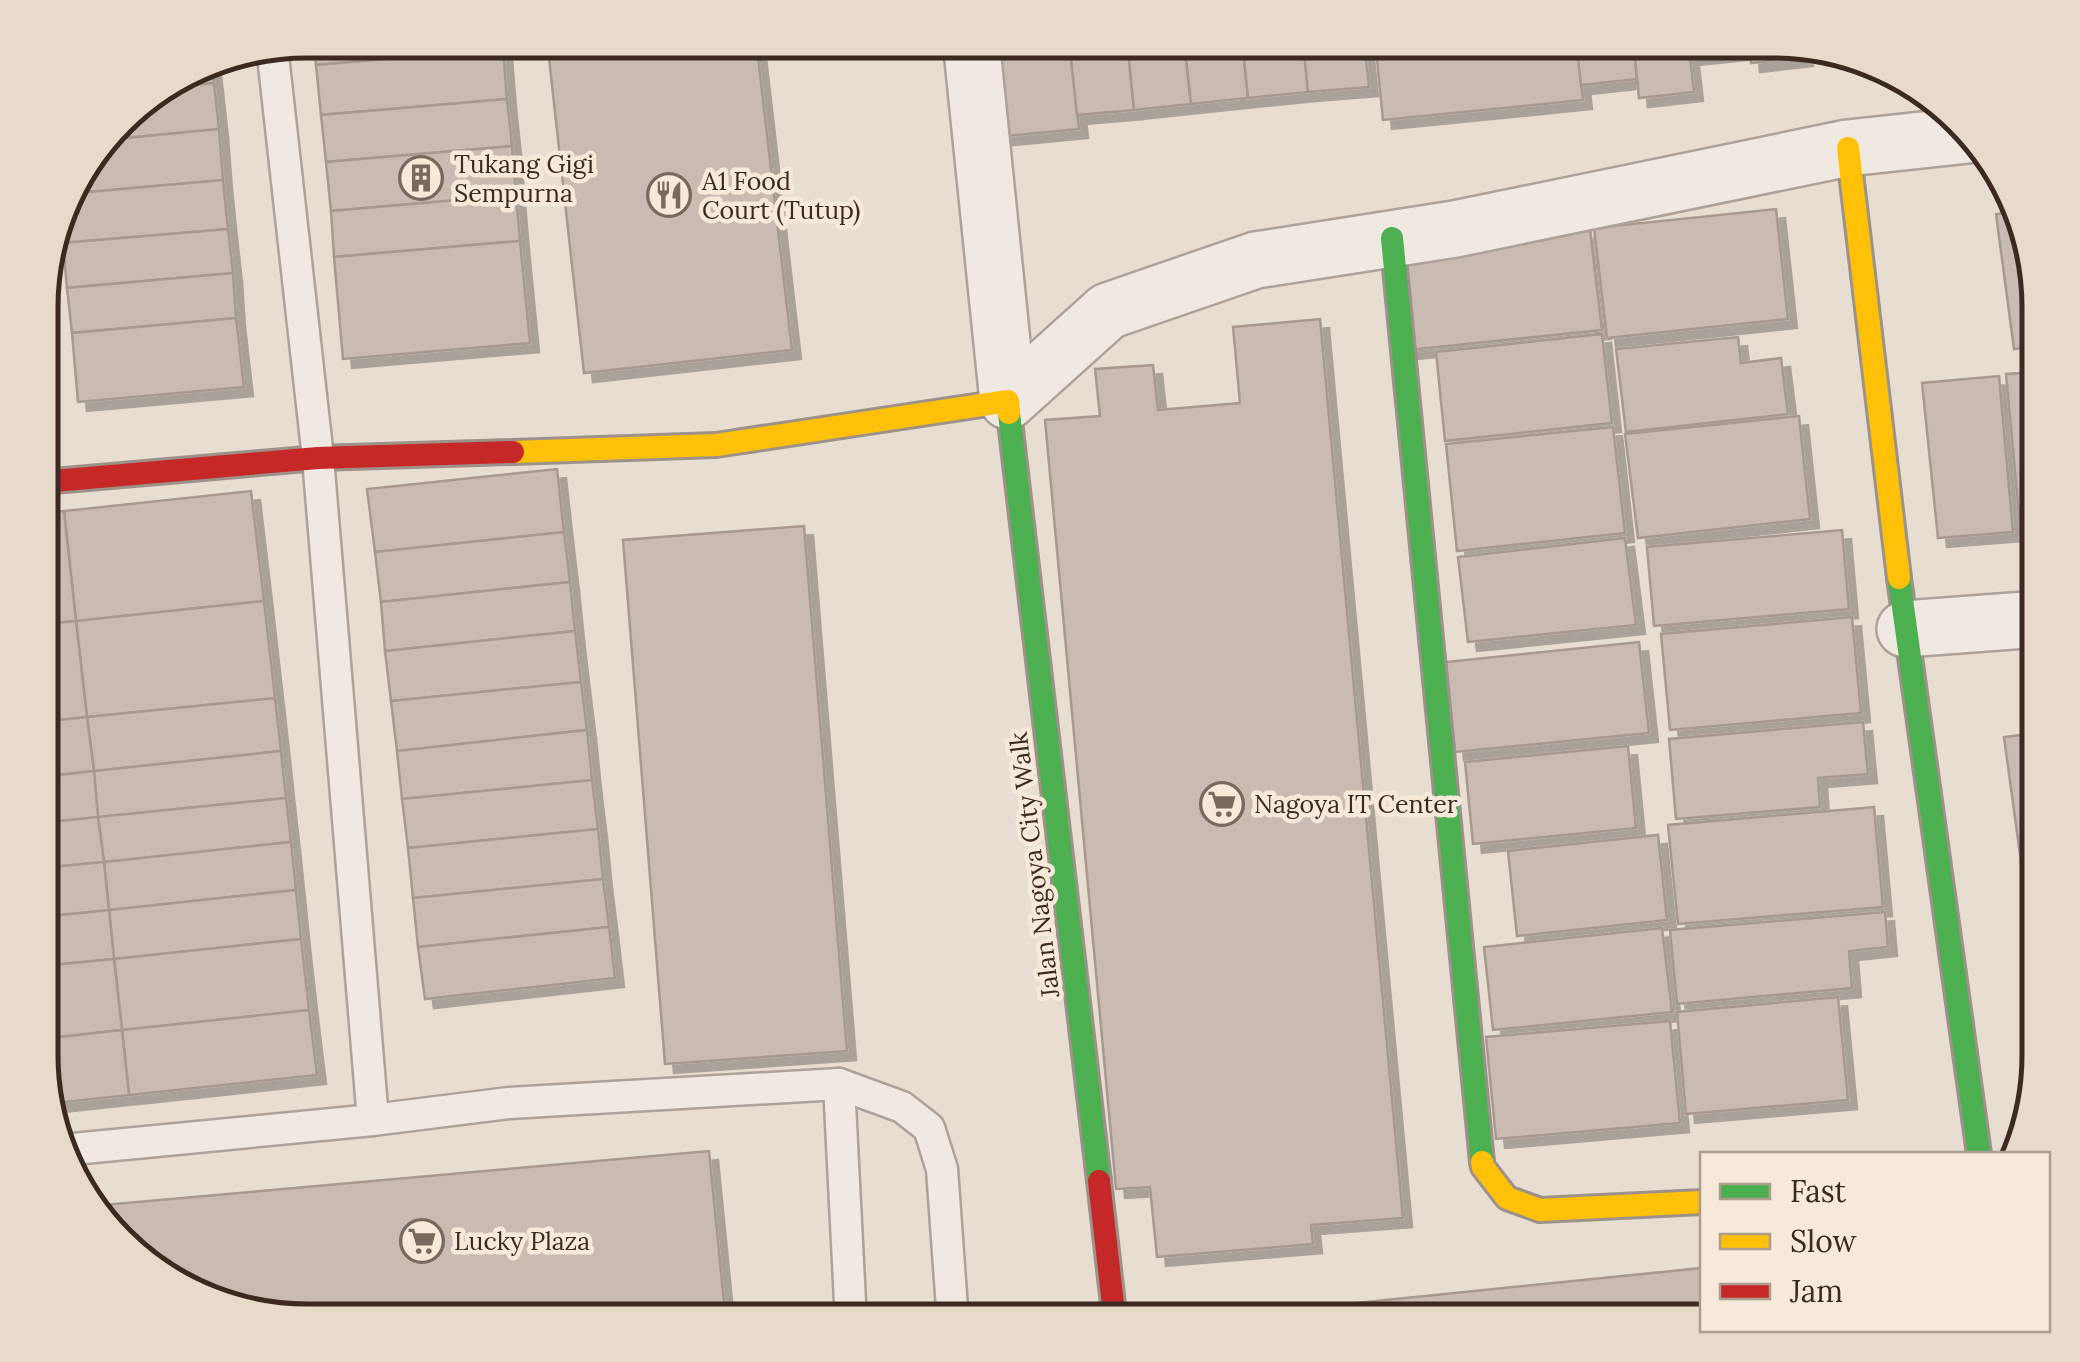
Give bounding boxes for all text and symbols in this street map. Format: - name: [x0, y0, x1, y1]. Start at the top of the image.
- place label: Tukang Gigi Sempurna: [454, 148, 594, 209]
- building icon: Tukang Gigi Sempurna: [398, 155, 444, 201]
- place label: A1 Food Court (Tutup): [701, 165, 860, 226]
- restaurant icon: A1 Food Court (Tutup): [646, 172, 692, 218]
- street label: Jalan Nagoya City Walk: [1002, 730, 1066, 1001]
- supermarket icon: Nagoya IT Center: [1199, 781, 1245, 827]
- place label: Nagoya IT Center: [1254, 788, 1458, 820]
- legend: [1700, 1152, 2050, 1332]
- text: Fast: [1790, 1172, 1847, 1210]
- supermarket icon: Lucky Plaza: [399, 1218, 445, 1264]
- text: Slow: [1790, 1222, 1856, 1260]
- place label: Lucky Plaza: [454, 1225, 590, 1257]
- text: Jam: [1789, 1272, 1843, 1310]

